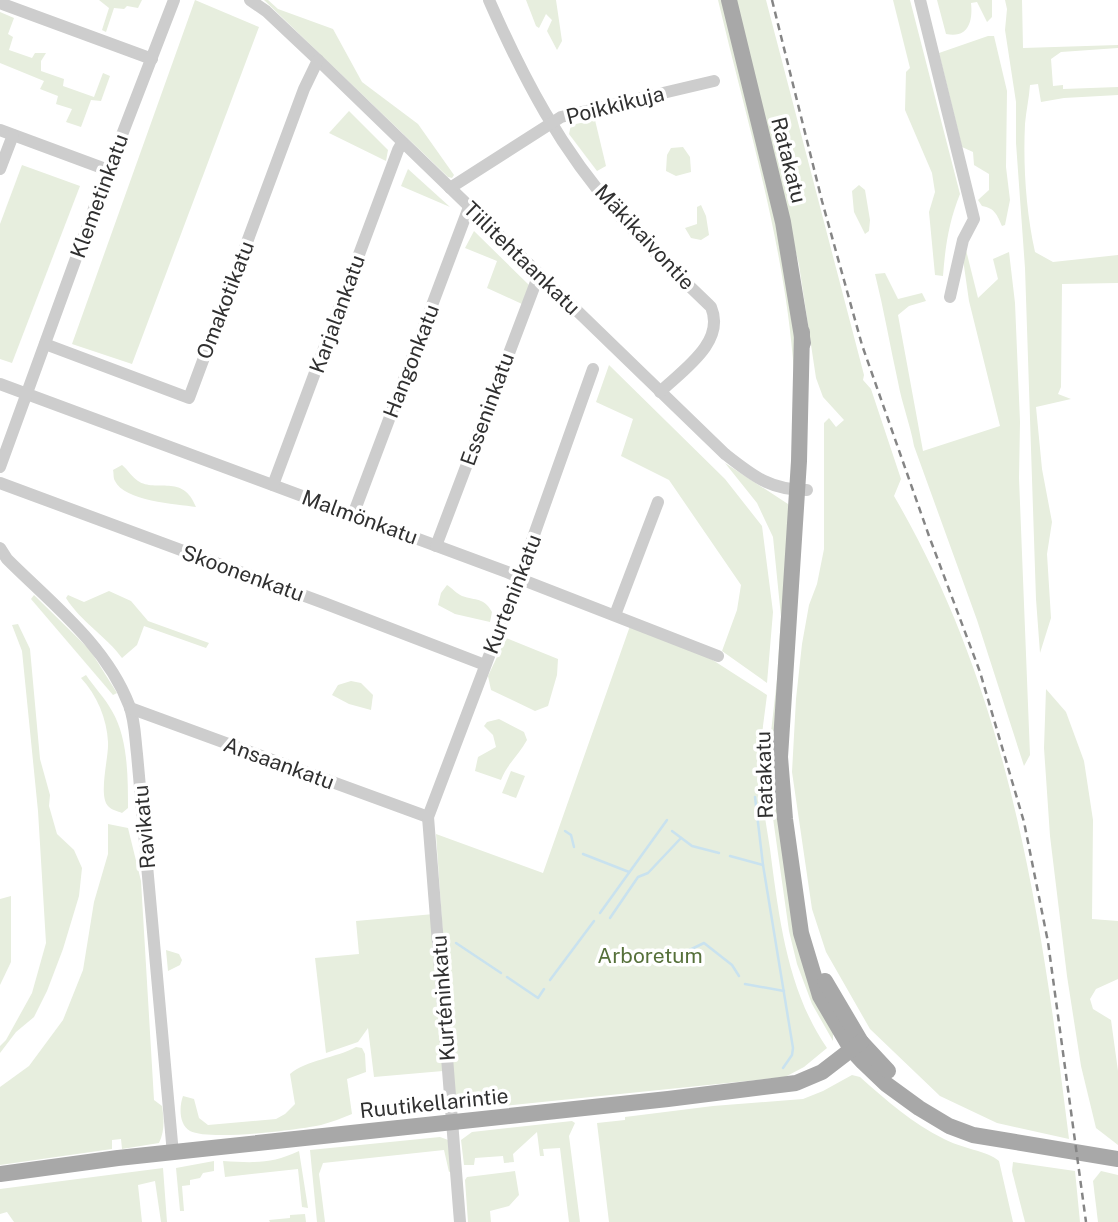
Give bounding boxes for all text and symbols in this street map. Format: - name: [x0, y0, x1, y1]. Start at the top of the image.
- street label: Poikkikuja: [563, 81, 667, 129]
- street label: Ratakatu: [766, 114, 812, 206]
- street label: Klemetinkatu: [65, 131, 133, 261]
- street label: Mäkikaivontie: [590, 179, 700, 295]
- street label: Tiilitehtaankatu: [459, 196, 585, 320]
- street label: Omakotikatu: [191, 238, 259, 362]
- street label: Karjalankatu: [304, 251, 370, 377]
- street label: Hangonkatu: [378, 301, 444, 421]
- street label: Esseninkatu: [455, 349, 519, 469]
- street label: Malmönkatu: [299, 484, 421, 550]
- street label: Kurteninkatu: [478, 531, 546, 657]
- street label: Skoonenkatu: [178, 539, 308, 607]
- street label: Ansaankatu: [220, 731, 338, 795]
- street label: Ratakatu: [750, 731, 778, 819]
- street label: Ravikatu: [128, 784, 160, 870]
- street label: Kurténinkatu: [426, 934, 460, 1062]
- park label: Arboretum: [597, 943, 703, 968]
- street label: Ruutikellarintie: [358, 1083, 510, 1123]

